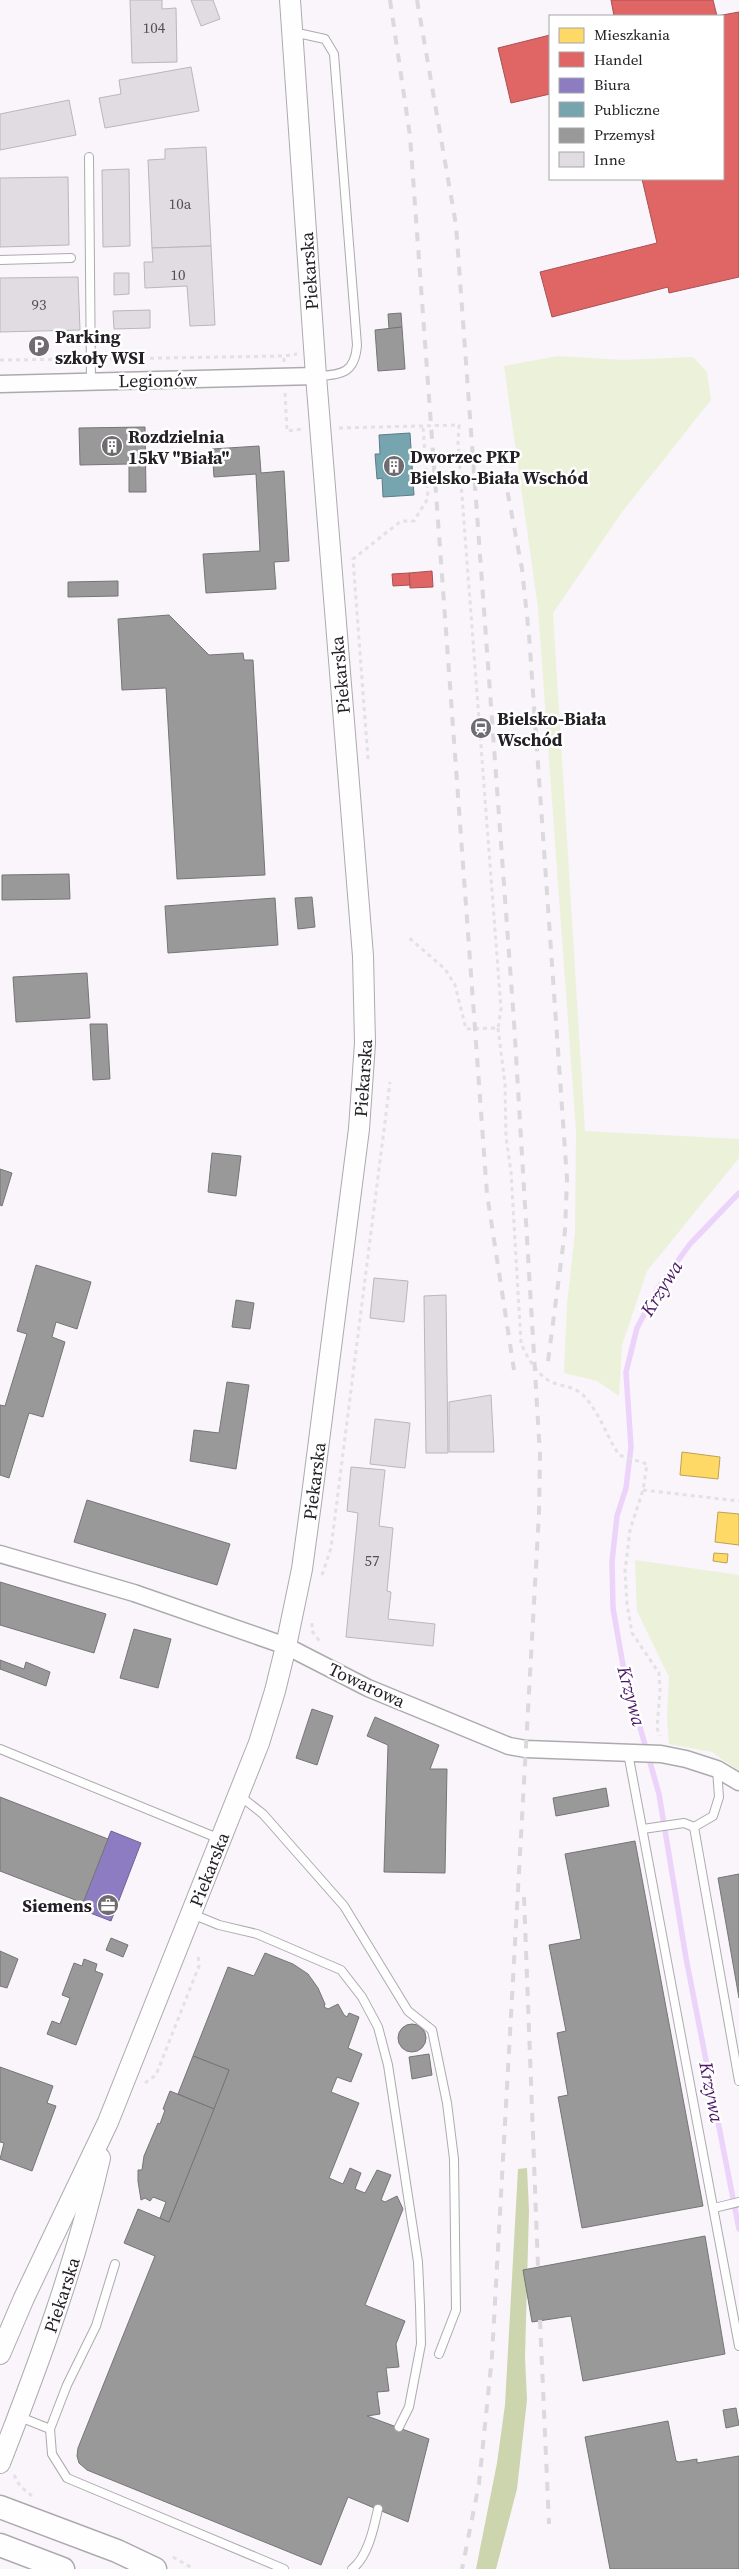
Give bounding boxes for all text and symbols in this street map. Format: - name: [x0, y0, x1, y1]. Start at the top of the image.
- legend: [549, 15, 724, 180]
- house number: 104: [143, 17, 166, 38]
- text: Mieszkania: [594, 24, 670, 45]
- text: Handel: [594, 49, 643, 70]
- text: Biura: [594, 74, 631, 95]
- text: Publiczne: [594, 99, 660, 120]
- text: Przemysł: [594, 124, 655, 145]
- text: Inne: [594, 149, 626, 170]
- house number: 10a: [169, 193, 192, 214]
- street label: Piekarska: [294, 230, 324, 311]
- house number: 10: [170, 264, 186, 285]
- house number: 93: [31, 294, 47, 315]
- place label: Parking szkoły WSI: [55, 324, 145, 370]
- parking icon: Parking szkoły WSI: [27, 334, 51, 358]
- street label: Legionów: [118, 367, 198, 393]
- place label: Rozdzielnia 15kV "Biała": [128, 424, 230, 470]
- building icon: Rozdzielnia 15kV "Biała": [100, 434, 124, 458]
- place label: Dworzec PKP Bielsko-Biała Wschód: [410, 444, 588, 490]
- building icon: Dworzec PKP Bielsko-Biała Wschód: [382, 454, 406, 478]
- street label: Piekarska: [324, 634, 356, 715]
- place label: Bielsko-Biała Wschód: [497, 706, 607, 752]
- station icon: Bielsko-Biała Wschód: [469, 716, 493, 740]
- street label: Piekarska: [347, 1037, 378, 1118]
- water label: Krzywa: [633, 1255, 688, 1322]
- street label: Piekarska: [296, 1440, 331, 1522]
- house number: 57: [364, 1550, 380, 1571]
- street label: Towarowa: [325, 1656, 410, 1714]
- water label: Krzywa: [611, 1662, 652, 1729]
- street label: Piekarska: [183, 1828, 235, 1910]
- place label: Siemens: [22, 1893, 92, 1918]
- office icon: Siemens: [96, 1893, 120, 1917]
- water label: Krzywa: [693, 2058, 731, 2125]
- street label: Piekarska: [37, 2253, 85, 2336]

